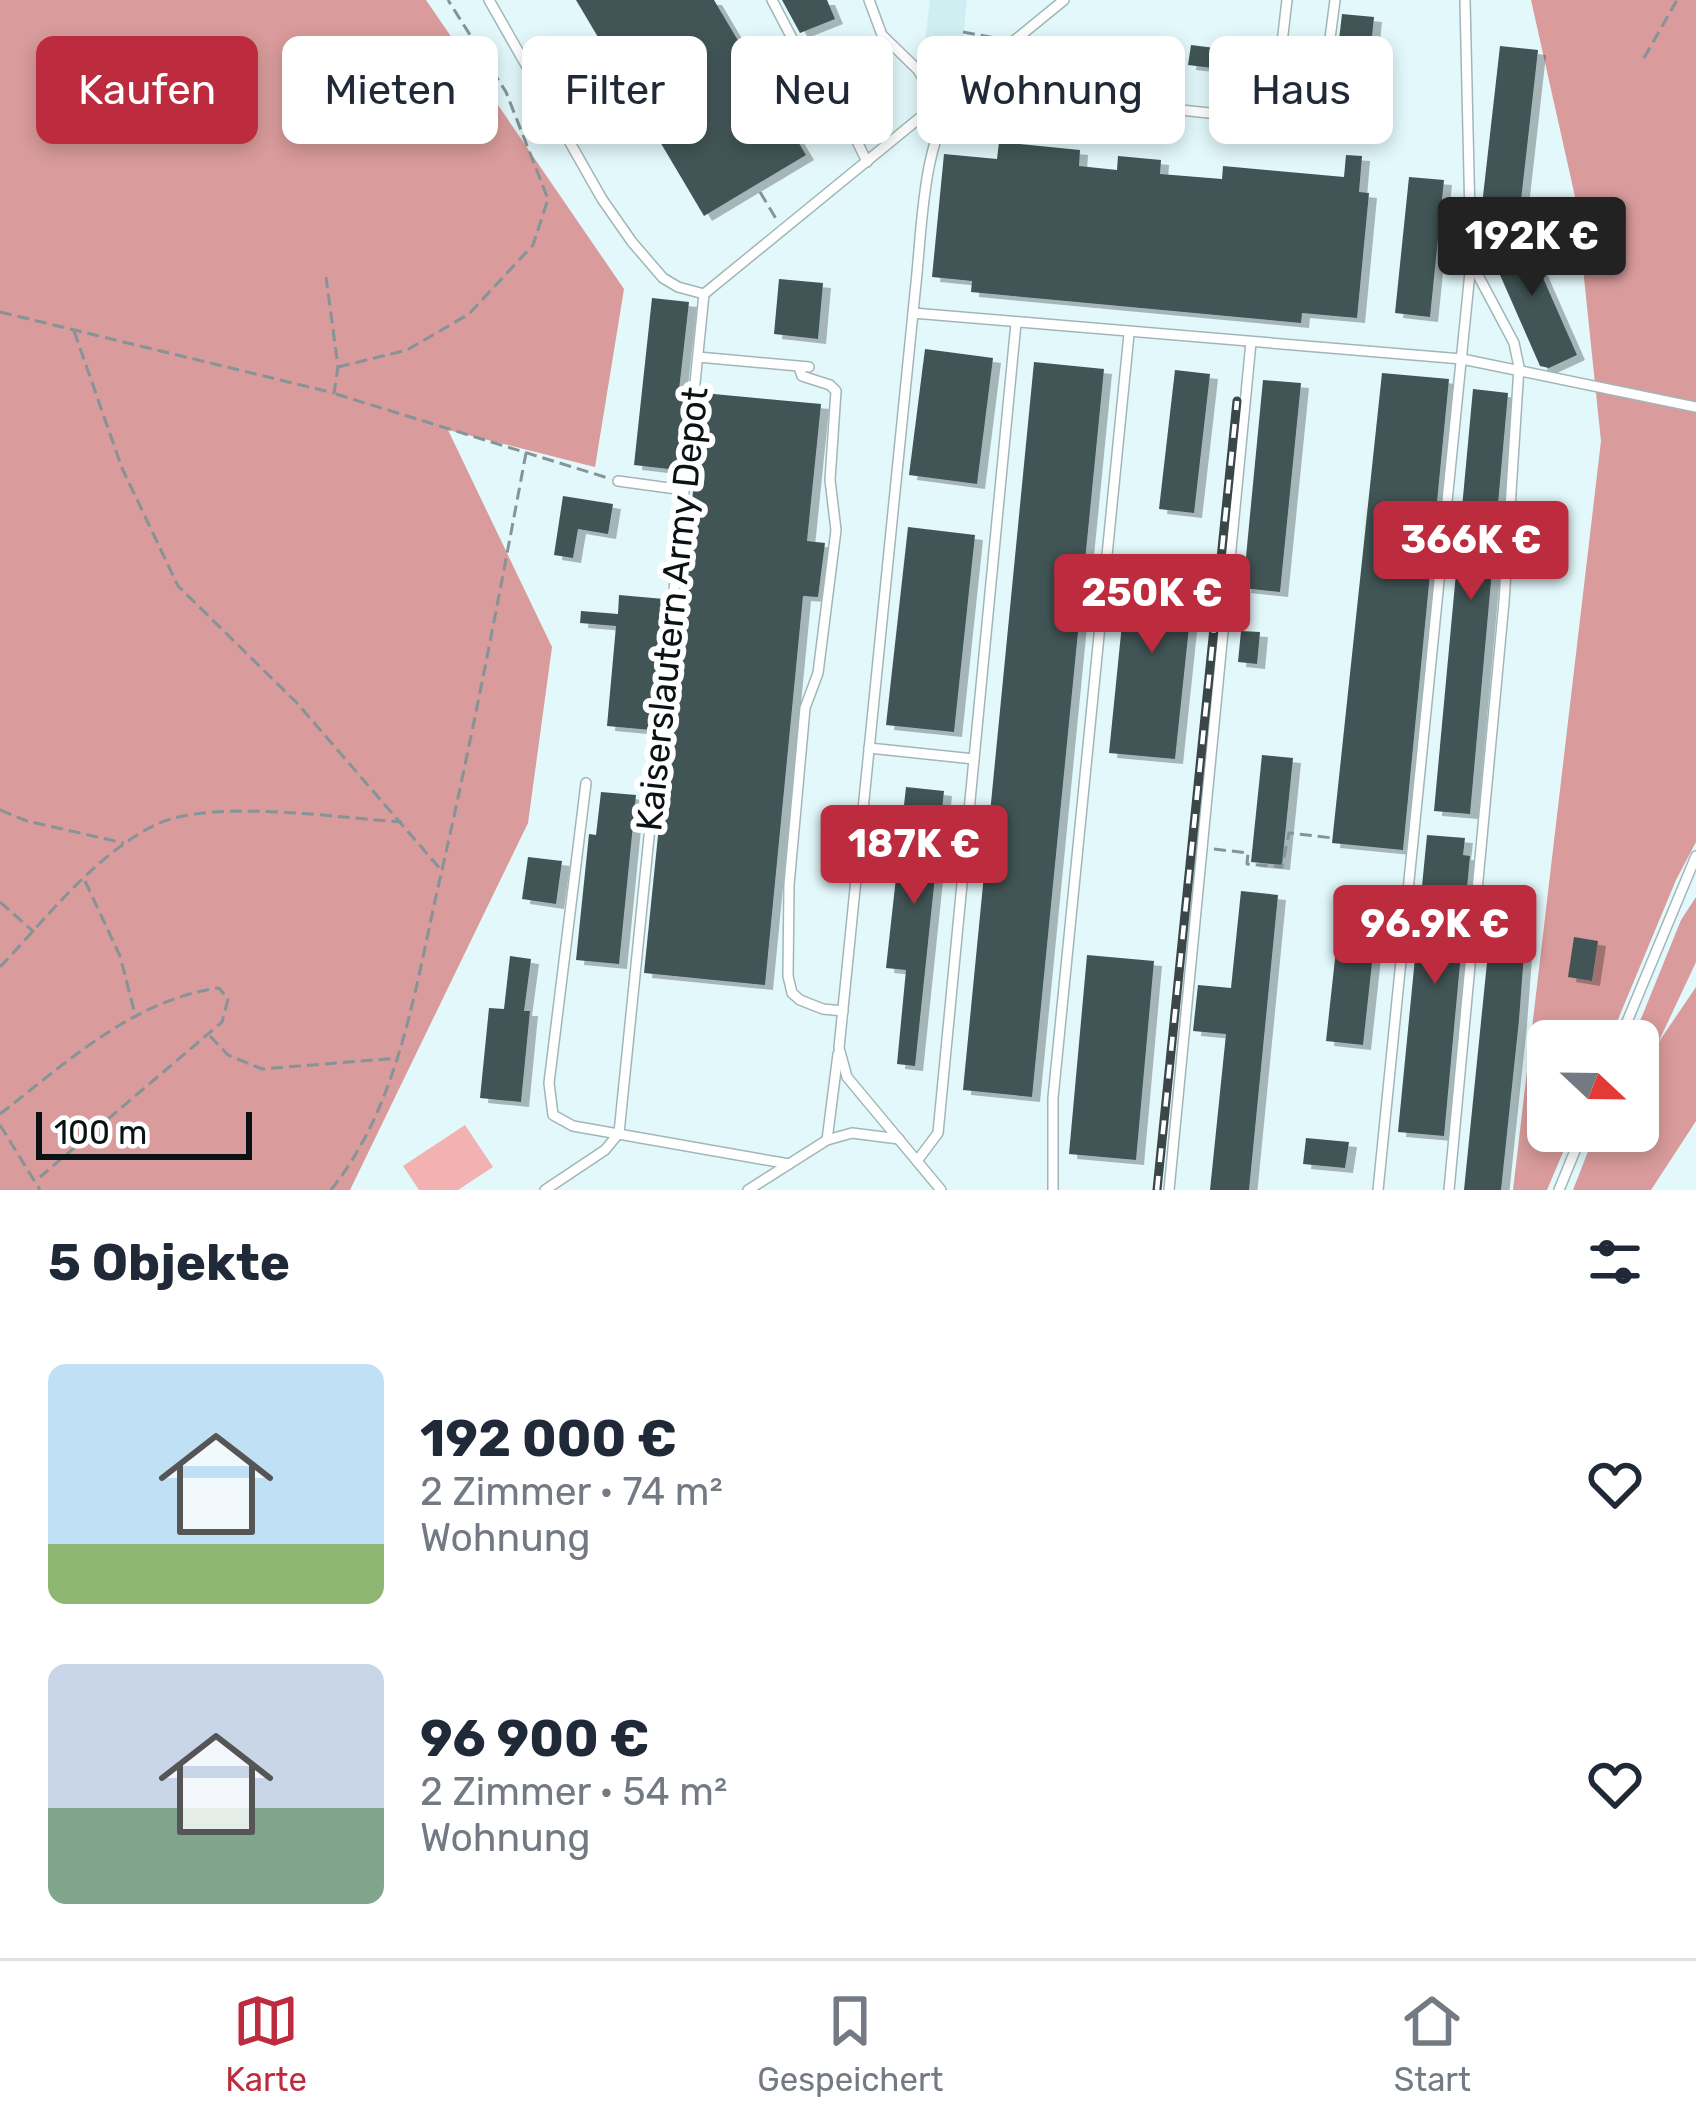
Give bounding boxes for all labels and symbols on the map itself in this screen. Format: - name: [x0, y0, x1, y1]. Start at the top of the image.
- pin: 192K €: [1434, 197, 1630, 299]
- street label: Kaiserslautern Army Depot: [627, 385, 717, 833]
- pin: 366K €: [1373, 501, 1569, 603]
- pin: 250K €: [1054, 554, 1250, 656]
- pin: 187K €: [816, 805, 1012, 907]
- pin: 96.9K €: [1324, 885, 1546, 987]
- north arrow: [1527, 1020, 1659, 1152]
- scale bar: [36, 1106, 252, 1159]

